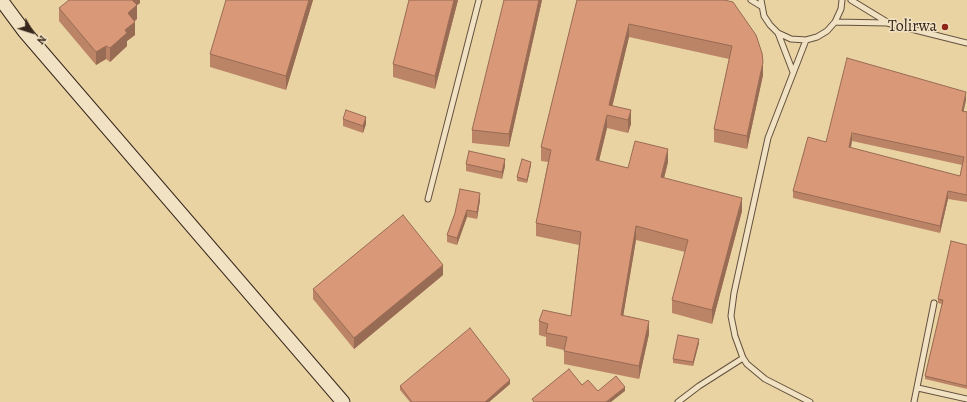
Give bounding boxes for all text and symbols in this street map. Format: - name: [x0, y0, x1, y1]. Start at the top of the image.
- north arrow: [12, 12, 52, 52]
- place label: Tolirwa: [888, 17, 937, 37]
- marker: Tolirwa: [940, 22, 950, 32]
- text: N: [33, 32, 50, 48]

